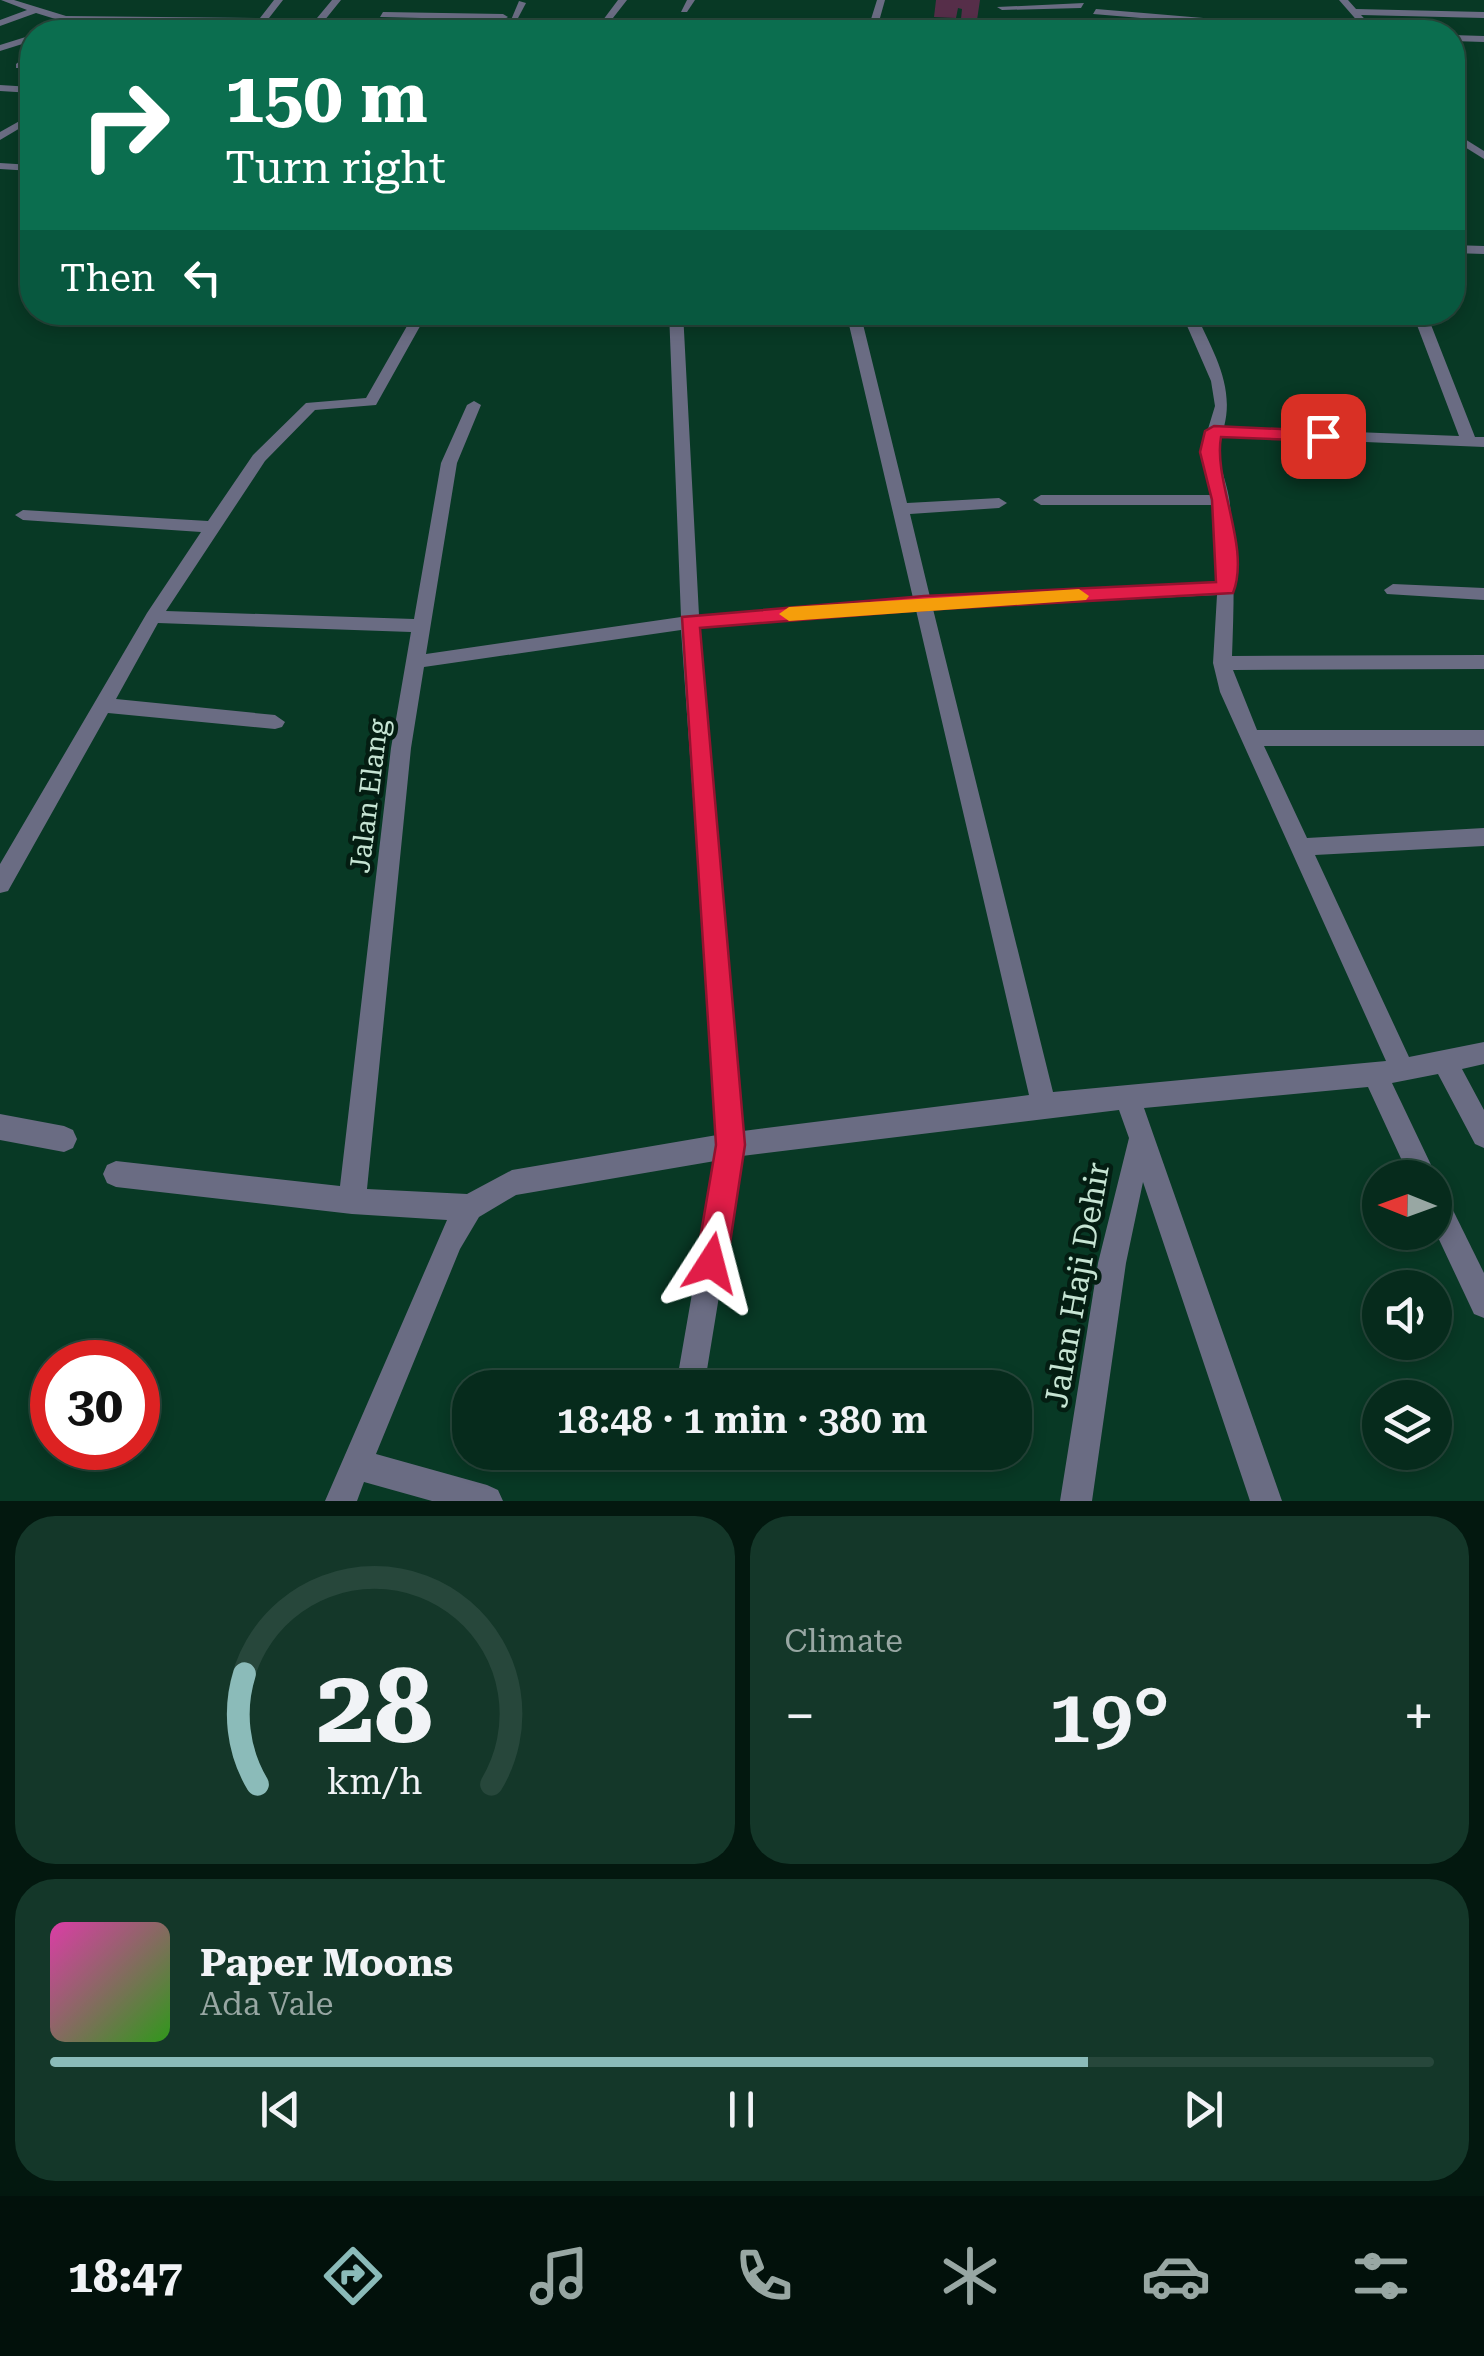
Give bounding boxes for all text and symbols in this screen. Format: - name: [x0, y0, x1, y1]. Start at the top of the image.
- text: 150 m: [225, 57, 428, 139]
- icon: right: [60, 60, 190, 190]
- text: Turn right: [225, 141, 446, 194]
- icon: left: [175, 250, 230, 305]
- text: Then: [60, 256, 155, 300]
- pin: [1281, 394, 1366, 479]
- icon: arrive: [1296, 409, 1351, 464]
- street label: Jalan Elang: [343, 717, 395, 875]
- street label: Jalan Haji Dehir: [1037, 1159, 1117, 1411]
- north arrow: [1362, 1160, 1452, 1250]
- map controls: [1362, 1160, 1452, 1470]
- position arrow: [659, 1211, 763, 1315]
- button: sound: [1362, 1270, 1452, 1360]
- speed limit sign: 30: [30, 1340, 160, 1470]
- button: layers: [1362, 1380, 1452, 1470]
- text: 18:48 · 1 min · 380 m: [557, 1398, 928, 1442]
- text: Climate: [785, 1622, 903, 1660]
- text: 28: [317, 1646, 433, 1767]
- text: 19°: [1049, 1672, 1170, 1760]
- text: −: [785, 1684, 815, 1748]
- text: +: [1403, 1684, 1434, 1748]
- text: km/h: [327, 1761, 423, 1803]
- text: Paper Moons: [200, 1941, 453, 1985]
- text: Ada Vale: [200, 1985, 333, 2023]
- icon: previous: [253, 2082, 308, 2137]
- icon: pause: [714, 2082, 769, 2137]
- icon: next: [1176, 2082, 1231, 2137]
- icon: directions: [318, 2241, 388, 2311]
- icon: music: [524, 2241, 594, 2311]
- icon: phone: [729, 2241, 799, 2311]
- icon: climate: [935, 2241, 1005, 2311]
- icon: car: [1141, 2241, 1211, 2311]
- icon: filters: [1346, 2241, 1416, 2311]
- text: 18:47: [68, 2250, 183, 2303]

